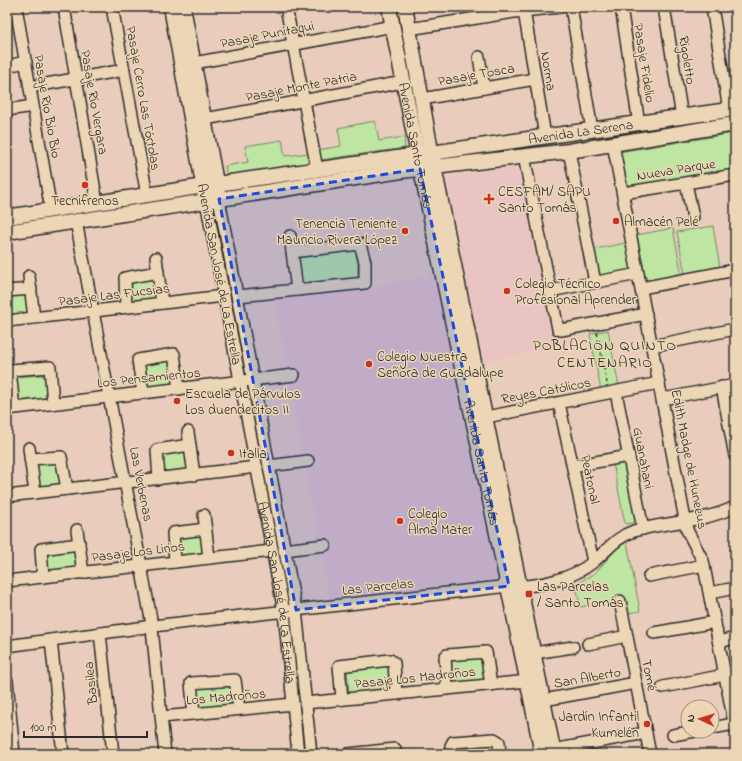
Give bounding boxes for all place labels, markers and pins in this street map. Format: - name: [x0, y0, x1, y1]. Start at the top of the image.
- marker: Tecnifrenos: [80, 180, 90, 190]
- place label: CESFAM/ SAPU Santo Tomás: [498, 182, 591, 219]
- place label: Tecnifrenos: [51, 191, 119, 212]
- marker: CESFAM/ SAPU Santo Tomás: [483, 193, 495, 205]
- place label: Almacén Pelé: [624, 212, 699, 233]
- place label: Tenencia Teniente Mauricio Rivera López: [277, 214, 398, 251]
- marker: Almacén Pelé: [611, 216, 621, 226]
- marker: Tenencia Teniente Mauricio Rivera López: [400, 226, 410, 236]
- place label: Colegio Técnico Profesional Aprender: [515, 274, 637, 311]
- marker: Colegio Técnico Profesional Aprender: [502, 286, 512, 296]
- place label: Colegio Nuestra Señora de Guadalupe: [377, 347, 504, 384]
- marker: Colegio Nuestra Señora de Guadalupe: [364, 359, 374, 369]
- place label: Escuela de Párvulos Los duendecitos II: [185, 384, 301, 421]
- marker: Escuela de Párvulos Los duendecitos II: [172, 396, 182, 406]
- place label: Italla: [239, 444, 267, 465]
- marker: Italla: [226, 448, 236, 458]
- place label: Colegio Alma Mater: [408, 504, 473, 541]
- marker: Colegio Alma Mater: [395, 516, 405, 526]
- place label: Las Parcelas / Santo Tomás: [537, 577, 624, 614]
- marker: Las Parcelas / Santo Tomás: [524, 589, 534, 599]
- place label: Jardín Infantil Kumelén: [559, 707, 639, 744]
- marker: Jardín Infantil Kumelén: [642, 719, 652, 729]

